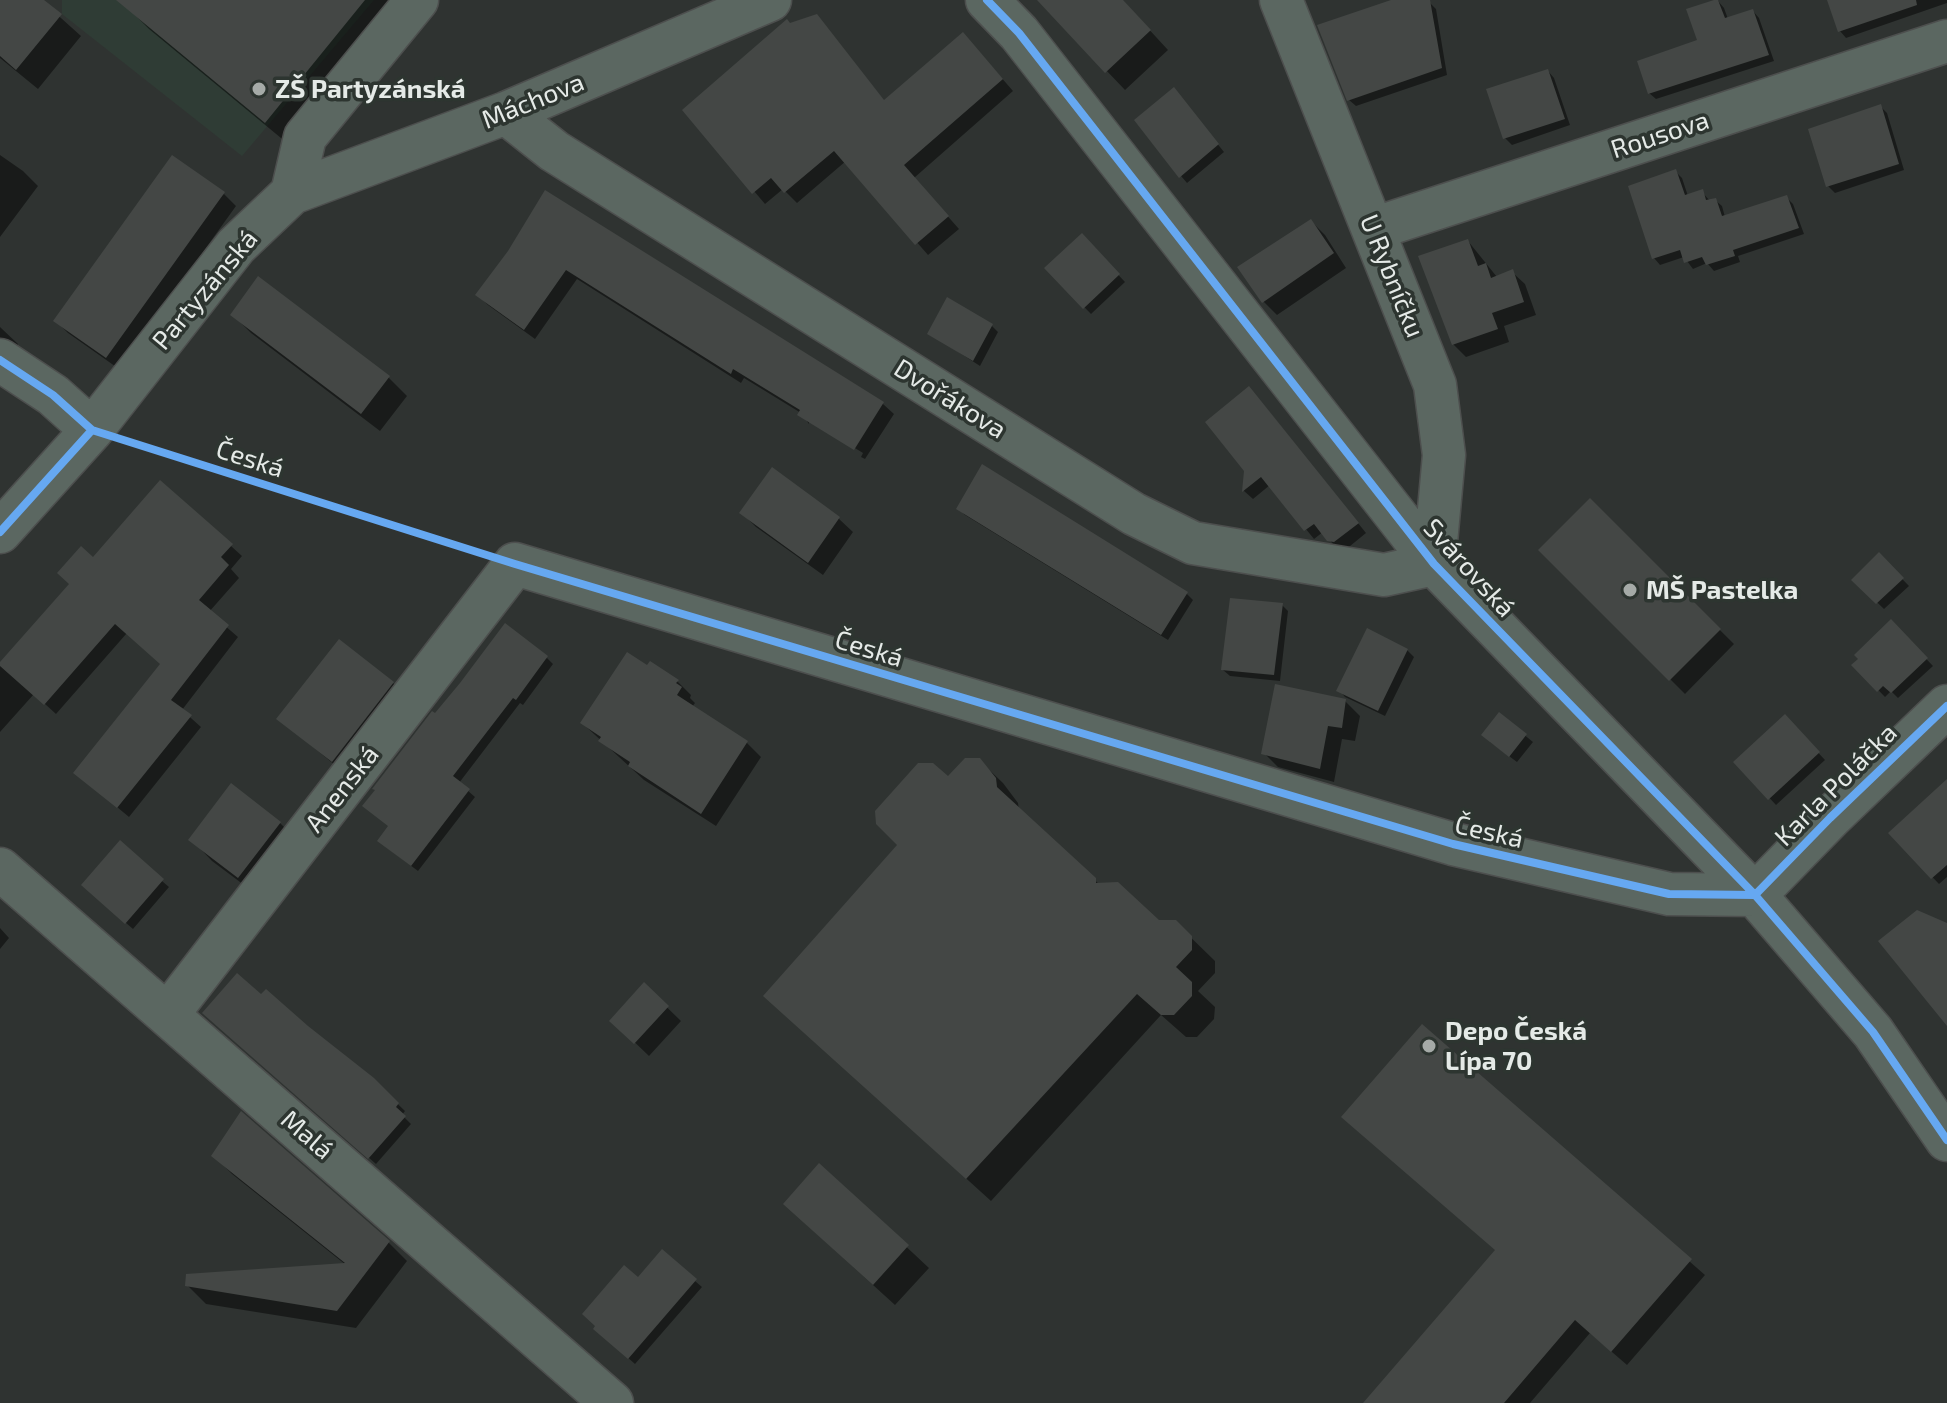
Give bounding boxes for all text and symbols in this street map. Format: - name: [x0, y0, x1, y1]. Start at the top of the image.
- street label: Máchova: [477, 66, 589, 136]
- place label: ZŠ Partyzánská: [275, 73, 466, 105]
- marker: ZŠ Partyzánská: [250, 80, 268, 98]
- street label: Rousova: [1607, 105, 1713, 165]
- street label: U Rybníčku: [1353, 210, 1431, 342]
- street label: Partyzánská: [146, 224, 264, 356]
- street label: Dvořákova: [888, 352, 1012, 446]
- street label: Česká: [212, 433, 288, 485]
- street label: Svárovská: [1417, 512, 1521, 624]
- place label: MŠ Pastelka: [1646, 574, 1798, 606]
- marker: MŠ Pastelka: [1621, 581, 1639, 599]
- street label: Česká: [831, 624, 907, 674]
- street label: Karla Poláčka: [1768, 717, 1904, 853]
- street label: Anenská: [299, 740, 385, 838]
- street label: Česká: [1452, 809, 1526, 855]
- place label: Depo Česká Lípa 70: [1445, 1015, 1587, 1076]
- marker: Depo Česká Lípa 70: [1420, 1037, 1438, 1055]
- street label: Malá: [274, 1104, 340, 1166]

